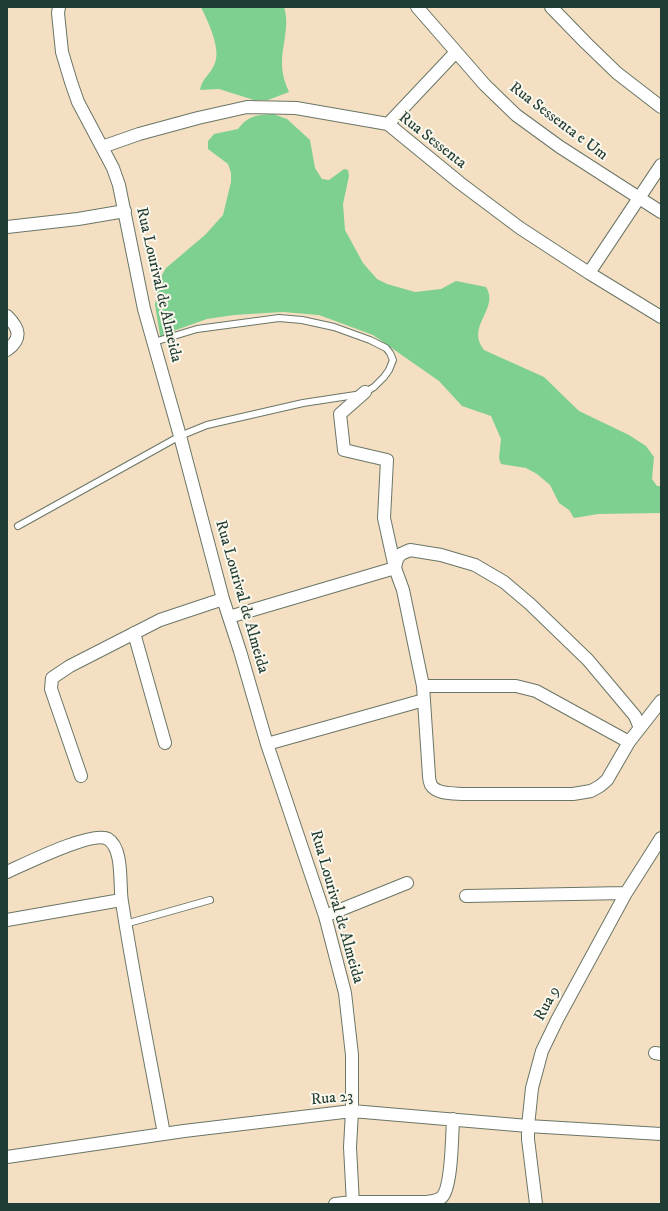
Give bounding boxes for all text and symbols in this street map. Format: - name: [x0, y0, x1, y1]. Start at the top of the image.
- street label: Rua Sessenta e Um: [505, 79, 611, 165]
- street label: Rua Sessenta: [394, 108, 470, 174]
- street label: Rua Lourival de Almeida: [131, 206, 185, 364]
- street label: Rua Lourival de Almeida: [210, 518, 272, 676]
- street label: Rua Lourival de Almeida: [305, 828, 367, 986]
- street label: Rua 9: [531, 983, 565, 1025]
- street label: Rua 23: [310, 1088, 354, 1110]

